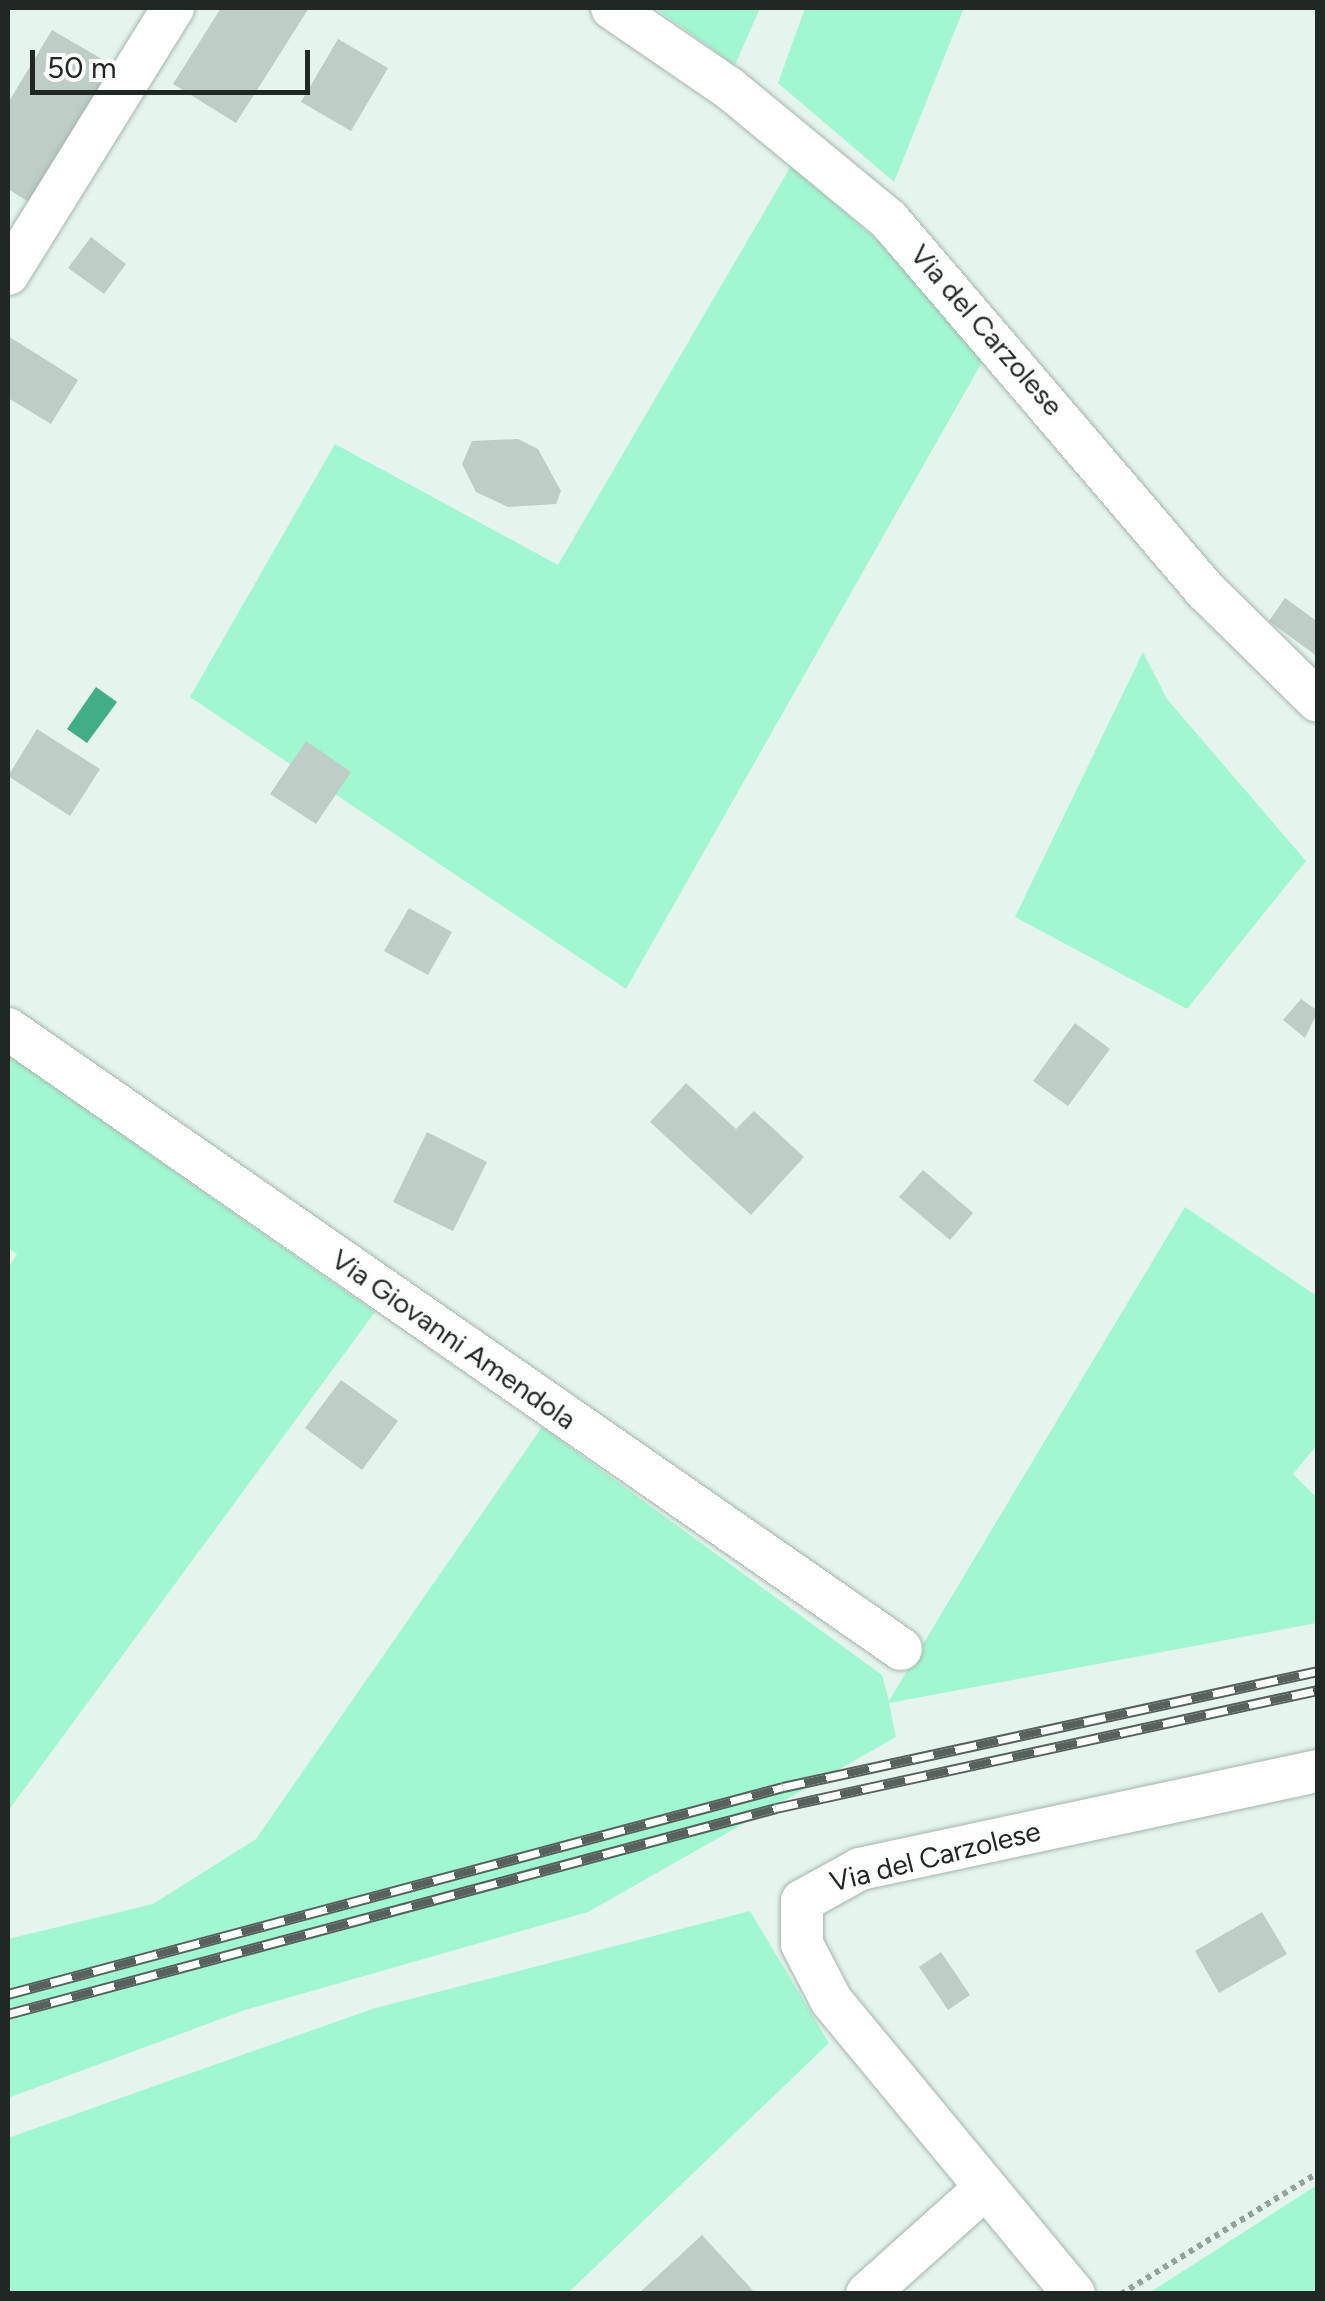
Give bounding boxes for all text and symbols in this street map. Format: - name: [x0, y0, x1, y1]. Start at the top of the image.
- scale bar: [35, 30, 315, 92]
- text: 50 m: [47, 49, 116, 86]
- street label: Via del Carzolese: [904, 238, 1070, 422]
- street label: Via Giovanni Amendola: [325, 1242, 583, 1436]
- street label: Via del Carzolese: [826, 1814, 1044, 1898]

